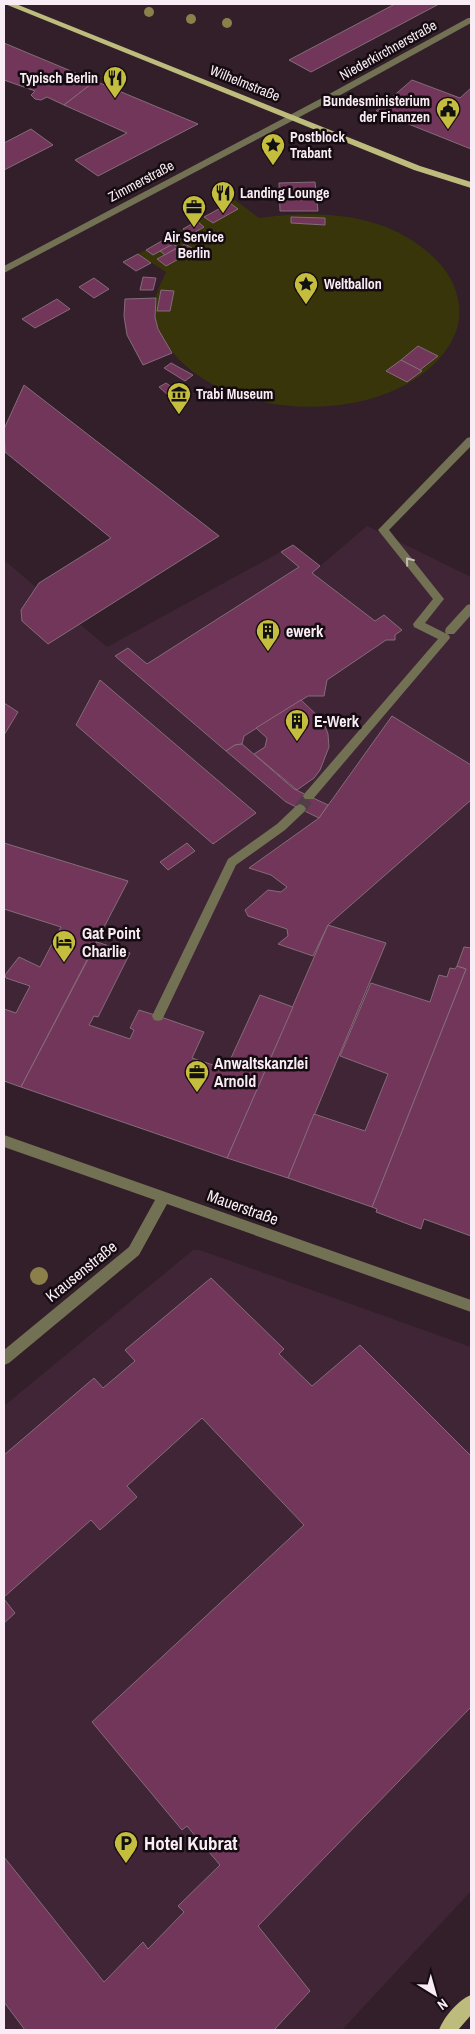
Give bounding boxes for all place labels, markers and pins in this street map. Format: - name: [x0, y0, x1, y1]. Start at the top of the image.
- restaurant icon: Typisch Berlin: [102, 65, 128, 99]
- place label: Typisch Berlin: [20, 69, 98, 87]
- place label: Bundesministerium der Finanzen: [323, 92, 430, 126]
- public building icon: Bundesministerium der Finanzen: [435, 96, 461, 130]
- place label: Postblock Trabant: [290, 128, 345, 162]
- place icon: Postblock Trabant: [260, 132, 286, 166]
- restaurant icon: Landing Lounge: [210, 180, 236, 214]
- place label: Landing Lounge: [240, 184, 329, 202]
- office icon: Air Service Berlin: [181, 194, 207, 228]
- place label: Air Service Berlin: [164, 228, 224, 262]
- place icon: Weltballon: [293, 271, 319, 305]
- place label: Weltballon: [324, 275, 382, 293]
- museum icon: Trabi Museum: [166, 381, 192, 415]
- place label: Trabi Museum: [196, 385, 273, 403]
- building icon: ewerk: [255, 618, 281, 652]
- place label: ewerk: [286, 620, 324, 642]
- building icon: E-Werk: [284, 708, 310, 742]
- place label: E-Werk: [314, 710, 360, 732]
- place label: Gat Point Charlie: [82, 922, 141, 962]
- hotel icon: Gat Point Charlie: [51, 929, 77, 963]
- place label: Anwaltskanzlei Arnold: [214, 1052, 308, 1092]
- office icon: Anwaltskanzlei Arnold: [184, 1059, 210, 1093]
- parking icon: Hotel Kubrat: [113, 1830, 139, 1864]
- place label: Hotel Kubrat: [144, 1830, 237, 1856]

